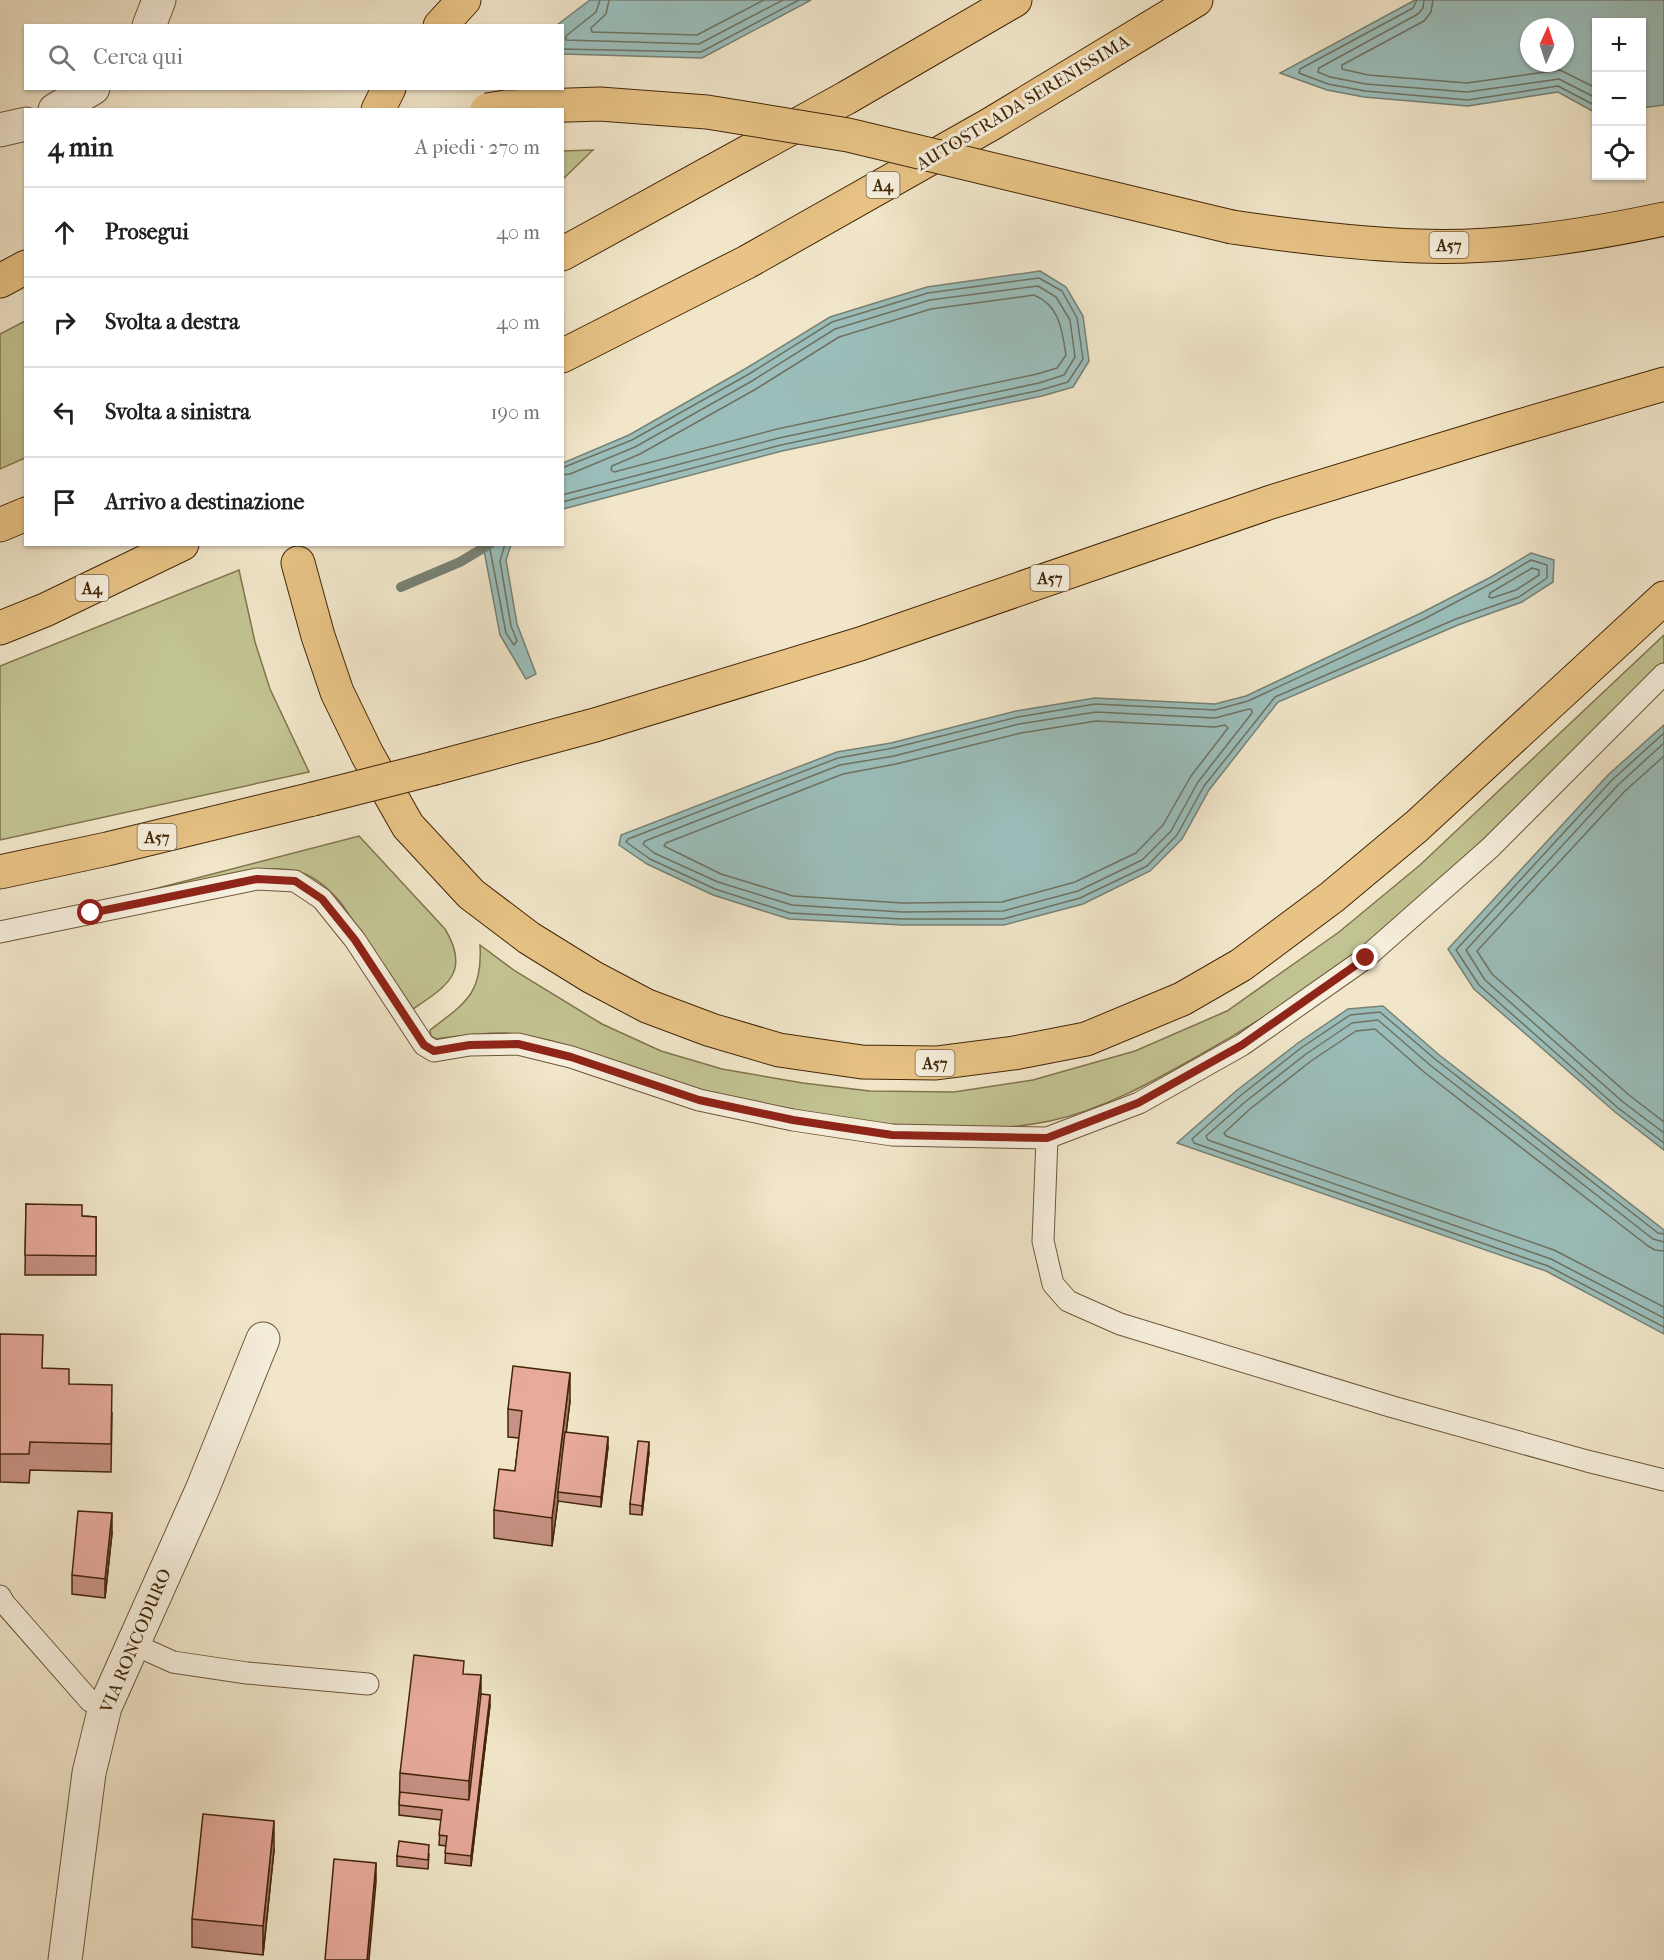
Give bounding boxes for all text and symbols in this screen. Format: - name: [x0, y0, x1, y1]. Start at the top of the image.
- north arrow: [1520, 18, 1574, 72]
- map controls: [1592, 18, 1646, 180]
- button: +: [1592, 18, 1646, 72]
- search box: [24, 24, 564, 90]
- street label: AUTOSTRADA SERENISSIMA: [912, 31, 1134, 176]
- icon: search: [45, 41, 78, 74]
- text: Cerca qui: [93, 44, 183, 70]
- button: −: [1592, 72, 1646, 126]
- button: locate: [1592, 126, 1646, 180]
- text: 4 min: [48, 132, 113, 163]
- text: A piedi · 270 m: [415, 136, 540, 159]
- road number: A4: [866, 172, 900, 198]
- icon: ahead: [48, 216, 81, 249]
- text: Prosegui: [105, 219, 189, 245]
- text: 40 m: [496, 221, 540, 244]
- road number: A57: [1430, 232, 1468, 258]
- icon: right: [48, 306, 81, 339]
- text: Svolta a destra: [105, 309, 239, 335]
- text: 40 m: [496, 311, 540, 334]
- icon: left: [48, 396, 81, 429]
- text: Svolta a sinistra: [105, 399, 250, 425]
- text: 190 m: [490, 401, 540, 424]
- icon: arrive: [48, 486, 81, 519]
- text: Arrivo a destinazione: [105, 489, 304, 515]
- road number: A57: [1030, 565, 1070, 591]
- road number: A4: [76, 575, 109, 601]
- road number: A57: [138, 824, 176, 850]
- route start: [77, 899, 103, 925]
- route end: [1352, 944, 1378, 970]
- road number: A57: [916, 1050, 954, 1076]
- street label: VIA RONCODURO: [96, 1566, 176, 1717]

